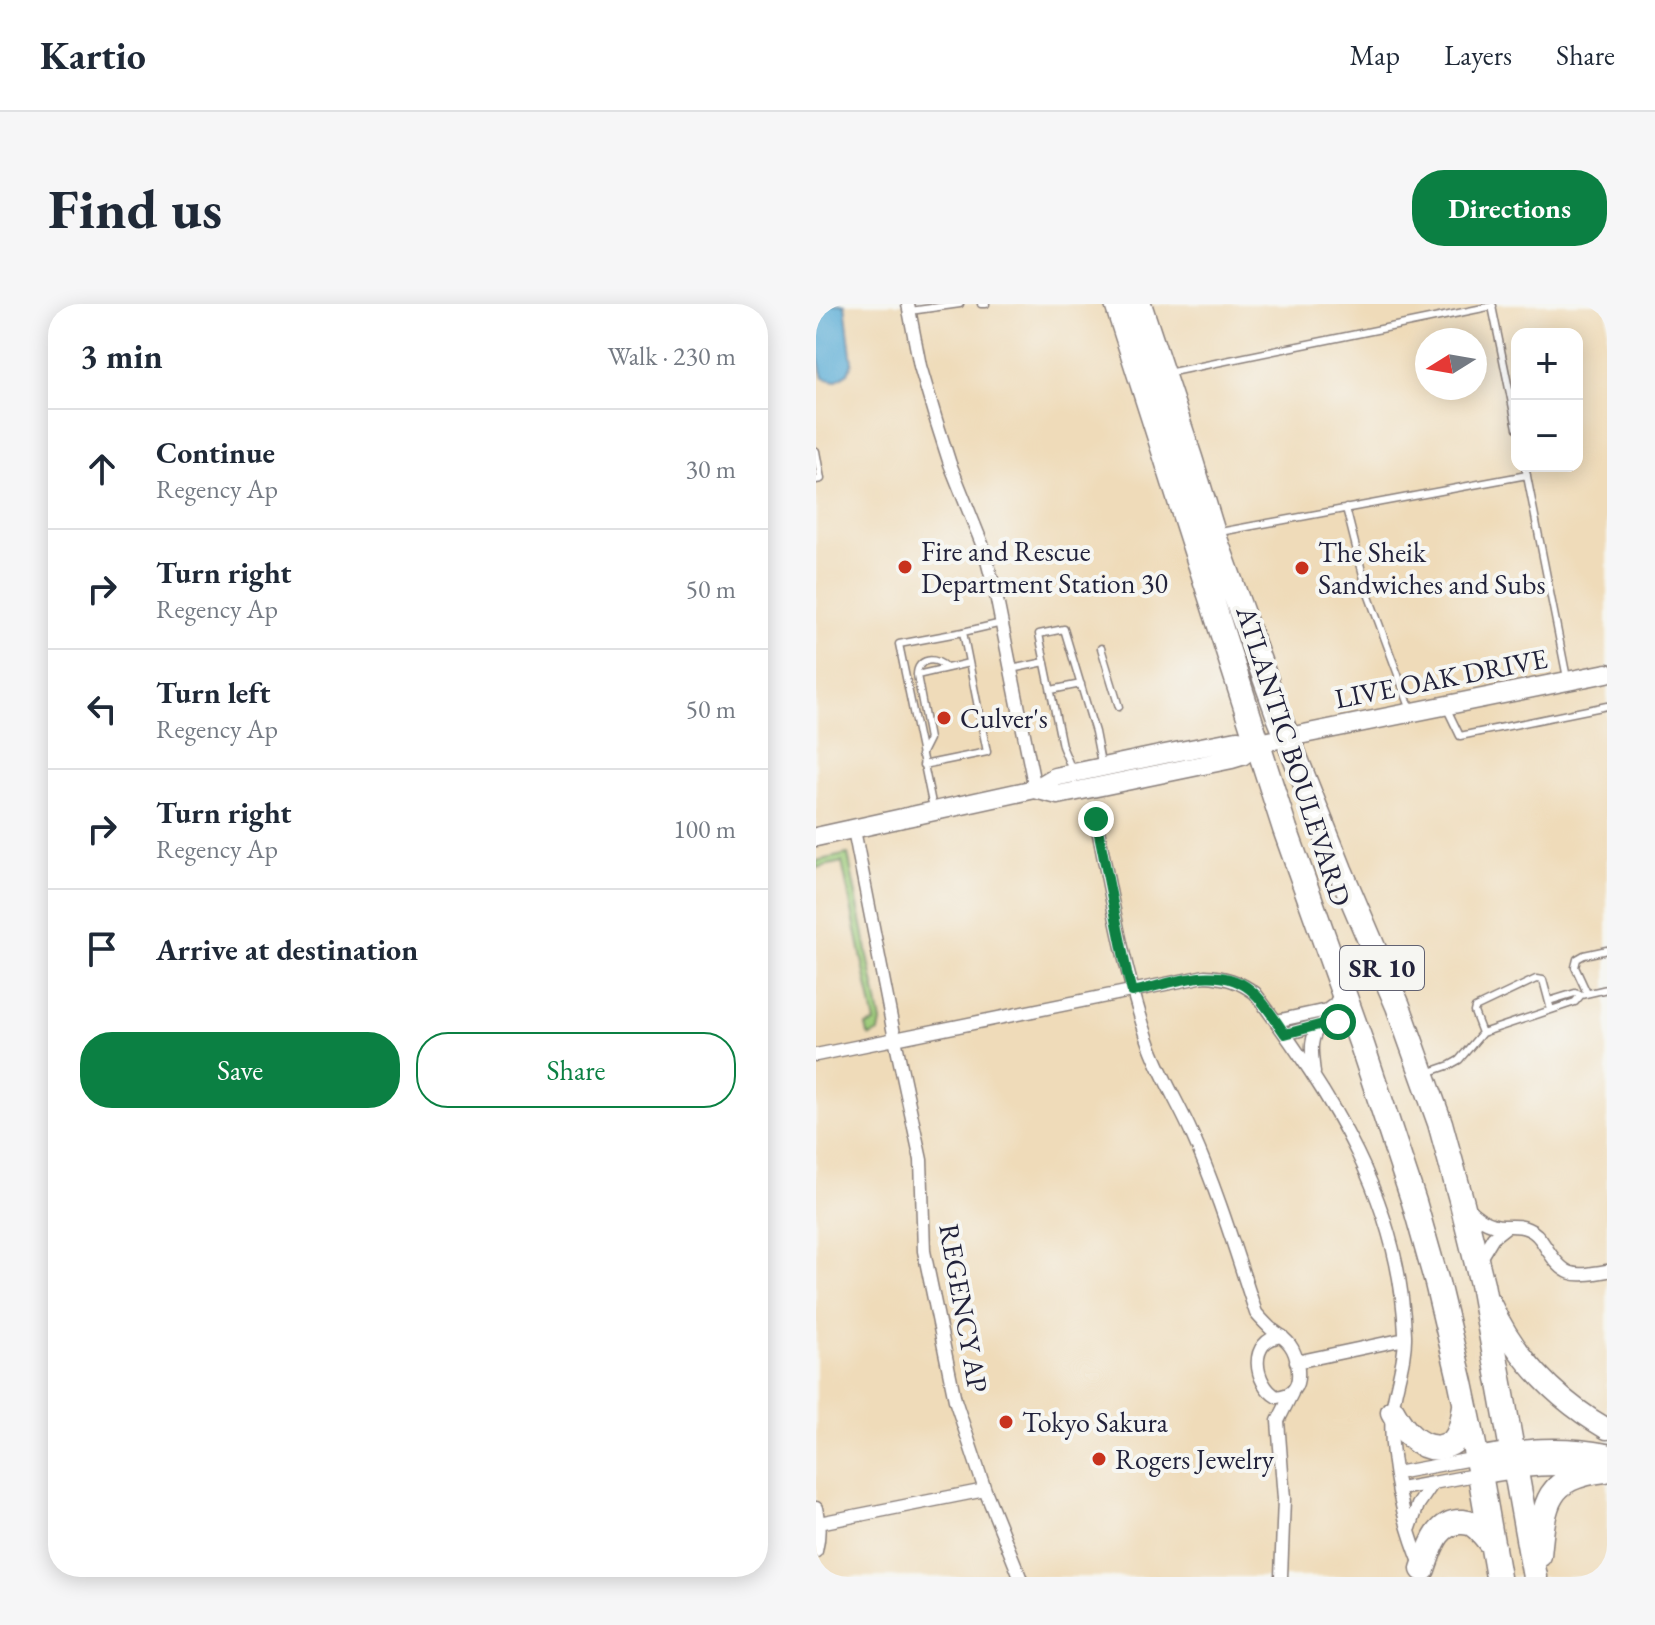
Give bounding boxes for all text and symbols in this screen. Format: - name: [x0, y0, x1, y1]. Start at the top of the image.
- text: Kartio: [40, 31, 146, 80]
- text: Map: [1350, 37, 1400, 73]
- text: Layers: [1444, 37, 1512, 73]
- text: Share: [1556, 37, 1615, 73]
- button: Directions: [1412, 170, 1607, 246]
- text: Find us: [48, 172, 222, 245]
- north arrow: [1415, 328, 1487, 400]
- map controls: [1511, 328, 1583, 472]
- button: +: [1511, 328, 1583, 400]
- text: 3 min: [80, 334, 163, 378]
- text: Walk · 230 m: [608, 339, 736, 373]
- button: −: [1511, 400, 1583, 472]
- text: Continue: [156, 433, 275, 472]
- icon: ahead: [80, 447, 124, 491]
- text: 30 m: [686, 452, 736, 486]
- text: Regency Ap: [156, 472, 278, 506]
- place label: Fire and Rescue Department Station 30: [921, 533, 1168, 601]
- place label: The Sheik Sandwiches and Subs: [1318, 534, 1546, 602]
- text: Turn right: [156, 553, 292, 592]
- marker: Fire and Rescue Department Station 30: [896, 558, 914, 576]
- marker: The Sheik Sandwiches and Subs: [1293, 559, 1311, 577]
- icon: right: [80, 567, 124, 611]
- text: 50 m: [686, 572, 736, 606]
- text: Regency Ap: [156, 592, 278, 626]
- street label: ATLANTIC BOULEVARD: [1228, 600, 1360, 911]
- street label: LIVE OAK DRIVE: [1332, 640, 1551, 716]
- text: Turn left: [156, 673, 270, 712]
- icon: left: [80, 687, 124, 731]
- text: 50 m: [686, 692, 736, 726]
- place label: Culver's: [960, 700, 1048, 736]
- marker: Culver's: [935, 709, 953, 727]
- text: Regency Ap: [156, 712, 278, 746]
- text: Turn right: [156, 793, 292, 832]
- route end: [1078, 801, 1114, 837]
- icon: right: [80, 807, 124, 851]
- text: 100 m: [673, 812, 736, 846]
- text: Regency Ap: [156, 832, 278, 866]
- icon: arrive: [80, 927, 124, 971]
- text: Arrive at destination: [156, 930, 418, 969]
- road number: SR 10: [1340, 946, 1424, 990]
- route start: [1320, 1004, 1356, 1040]
- button: Save: [80, 1032, 400, 1108]
- button: Share: [416, 1032, 736, 1108]
- street label: REGENCY AP: [931, 1221, 997, 1395]
- place label: Tokyo Sakura: [1022, 1404, 1169, 1440]
- marker: Tokyo Sakura: [997, 1413, 1015, 1431]
- place label: Rogers Jewelry: [1115, 1441, 1275, 1477]
- marker: Rogers Jewelry: [1090, 1450, 1108, 1468]

